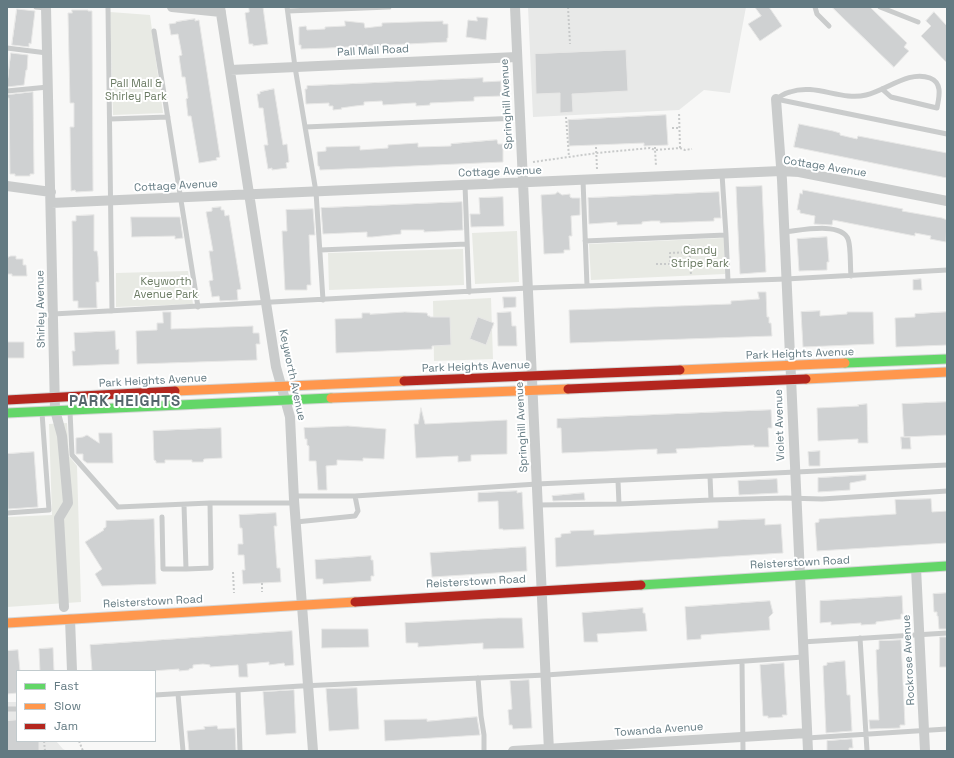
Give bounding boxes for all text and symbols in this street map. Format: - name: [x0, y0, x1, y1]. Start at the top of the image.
- street label: Pall Mall Road: [337, 43, 409, 59]
- street label: Springhill Avenue: [498, 58, 516, 150]
- park label: Pall Mall & Shirley Park: [105, 77, 167, 103]
- street label: Cottage Avenue: [783, 154, 867, 180]
- street label: Cottage Avenue: [458, 164, 542, 180]
- street label: Cottage Avenue: [134, 177, 218, 195]
- park label: Candy Stripe Park: [671, 244, 729, 270]
- street label: Shirley Avenue: [34, 270, 48, 348]
- park label: Keyworth Avenue Park: [134, 275, 198, 301]
- street label: Keyworth Avenue: [276, 328, 308, 422]
- street label: Park Heights Avenue: [746, 346, 854, 362]
- street label: Park Heights Avenue: [422, 359, 530, 375]
- street label: Park Heights Avenue: [99, 372, 207, 390]
- street label: Springhill Avenue: [513, 381, 531, 473]
- street label: Violet Avenue: [772, 389, 788, 461]
- district label: PARK HEIGHTS: [69, 393, 181, 411]
- street label: Reisterstown Road: [750, 554, 850, 572]
- street label: Reisterstown Road: [426, 573, 526, 591]
- street label: Reisterstown Road: [103, 593, 203, 611]
- street label: Rockrose Avenue: [900, 614, 918, 706]
- legend: [16, 670, 156, 742]
- text: Fast: [54, 678, 79, 694]
- text: Slow: [54, 698, 81, 714]
- text: Jam: [54, 718, 78, 734]
- street label: Towanda Avenue: [614, 720, 704, 740]

